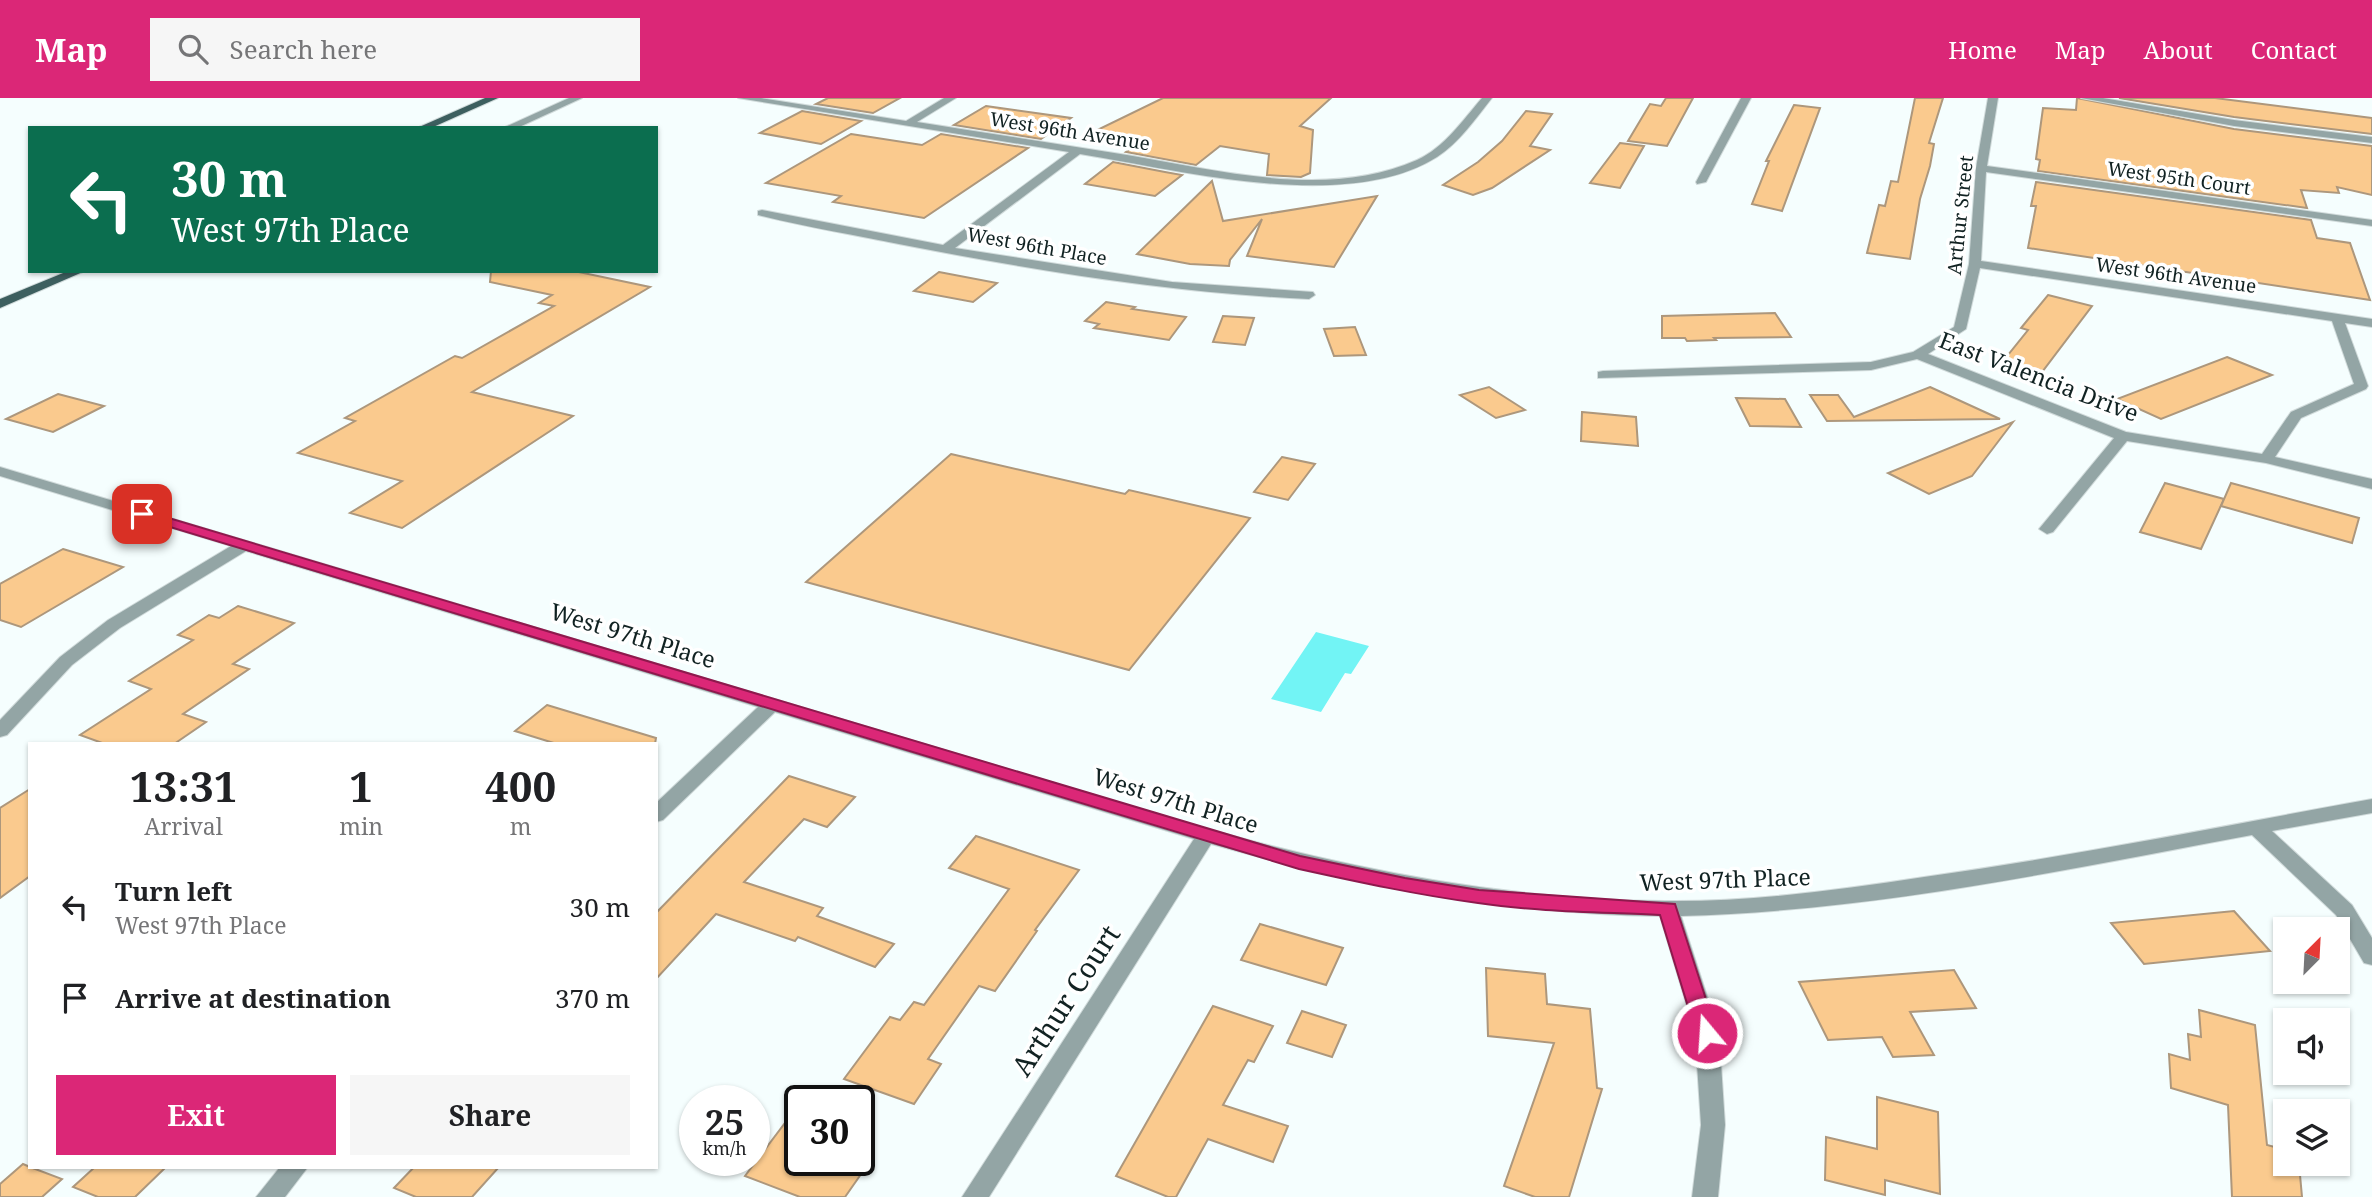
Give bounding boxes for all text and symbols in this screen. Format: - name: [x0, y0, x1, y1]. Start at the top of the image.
- search box: [150, 18, 640, 81]
- text: Map: [35, 27, 108, 72]
- icon: search: [174, 30, 212, 68]
- text: Search here: [230, 31, 377, 67]
- text: Home: [1948, 33, 2017, 66]
- text: Map: [2055, 33, 2106, 66]
- text: About: [2144, 33, 2213, 66]
- text: Contact: [2251, 33, 2337, 66]
- street label: West 96th Avenue: [988, 105, 1152, 157]
- text: 30 m: [171, 145, 287, 211]
- icon: left: [56, 154, 147, 245]
- street label: Arthur Street: [1941, 154, 1979, 276]
- street label: West 95th Court: [2106, 155, 2253, 201]
- text: West 97th Place: [171, 208, 410, 251]
- street label: West 96th Place: [965, 221, 1109, 271]
- street label: West 96th Avenue: [2094, 251, 2258, 299]
- street label: East Valencia Drive: [1935, 323, 2143, 429]
- pin: [112, 484, 172, 544]
- icon: arrive: [123, 495, 161, 533]
- street label: West 97th Place: [546, 595, 720, 675]
- text: 13:31: [130, 757, 237, 814]
- text: 1: [349, 757, 373, 814]
- text: 400: [485, 757, 556, 814]
- street label: West 97th Place: [1089, 760, 1263, 840]
- text: Arrival: [144, 810, 223, 842]
- text: min: [339, 810, 383, 842]
- text: m: [510, 810, 531, 842]
- street label: West 97th Place: [1639, 860, 1811, 898]
- text: Turn left: [115, 873, 232, 909]
- icon: left: [56, 888, 94, 926]
- text: 30 m: [570, 889, 630, 925]
- text: West 97th Place: [115, 909, 286, 941]
- street label: Arthur Court: [1002, 917, 1128, 1083]
- north arrow: [2273, 917, 2350, 994]
- map controls: [2273, 917, 2350, 1176]
- icon: arrive: [56, 979, 94, 1017]
- text: Arrive at destination: [115, 980, 391, 1016]
- text: 370 m: [555, 980, 630, 1016]
- position arrow: [1670, 996, 1744, 1070]
- button: sound: [2273, 1008, 2350, 1085]
- button: Exit: [56, 1075, 336, 1155]
- button: Share: [350, 1075, 630, 1155]
- speed limit sign: 30: [784, 1085, 875, 1176]
- text: 25: [705, 1098, 744, 1145]
- button: layers: [2273, 1099, 2350, 1176]
- text: km/h: [702, 1136, 747, 1160]

